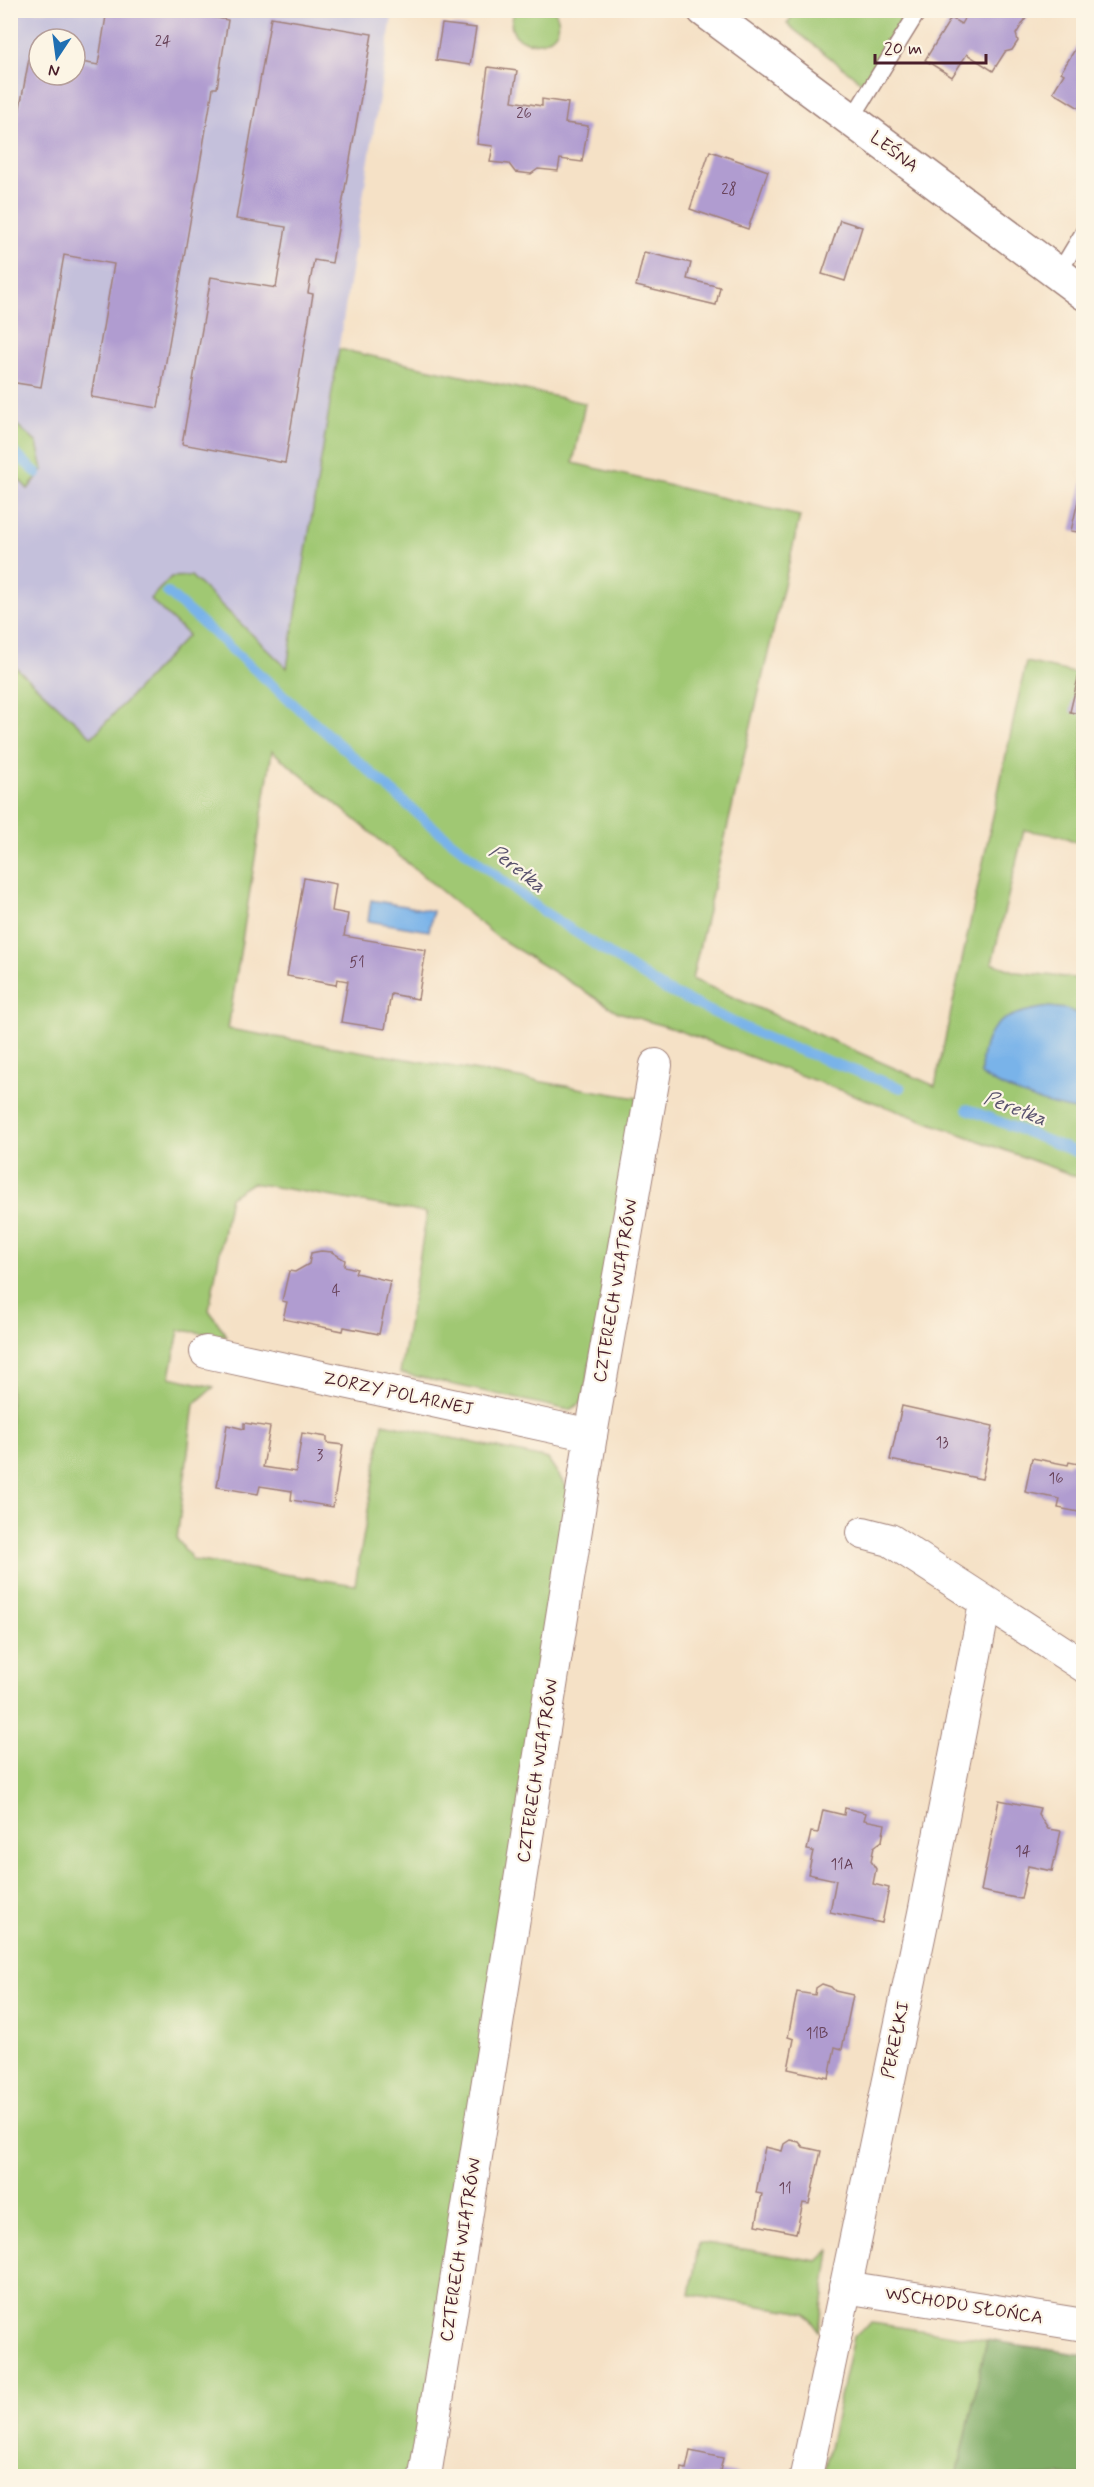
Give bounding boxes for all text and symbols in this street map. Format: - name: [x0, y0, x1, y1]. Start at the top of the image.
- north arrow: [27, 27, 87, 87]
- scale bar: [875, 27, 986, 65]
- house number: 24: [155, 32, 171, 52]
- text: 20 m: [884, 37, 922, 61]
- text: N: [46, 59, 62, 82]
- house number: 26: [516, 104, 532, 124]
- street label: LEŚNA: [865, 126, 923, 178]
- house number: 28: [721, 180, 737, 200]
- water label: Perełka: [483, 838, 551, 900]
- house number: 51: [349, 953, 365, 973]
- water label: Perełka: [980, 1085, 1050, 1133]
- street label: CZTERECH WIATRÓW: [588, 1198, 644, 1384]
- house number: 4: [332, 1281, 341, 1301]
- street label: ZORZY POLARNEJ: [321, 1366, 476, 1422]
- house number: 13: [935, 1433, 949, 1453]
- house number: 3: [317, 1446, 324, 1466]
- house number: 16: [1048, 1469, 1064, 1489]
- street label: CZTERECH WIATRÓW: [512, 1677, 564, 1865]
- house number: 14: [1015, 1842, 1031, 1862]
- house number: 11A: [831, 1855, 853, 1875]
- street label: PEREŁKI: [876, 1999, 916, 2081]
- house number: 11B: [806, 2024, 828, 2044]
- street label: CZTERECH WIATRÓW: [435, 2156, 487, 2344]
- house number: 11: [778, 2179, 792, 2199]
- street label: WSCHODU SŁOŃCA: [883, 2282, 1045, 2330]

